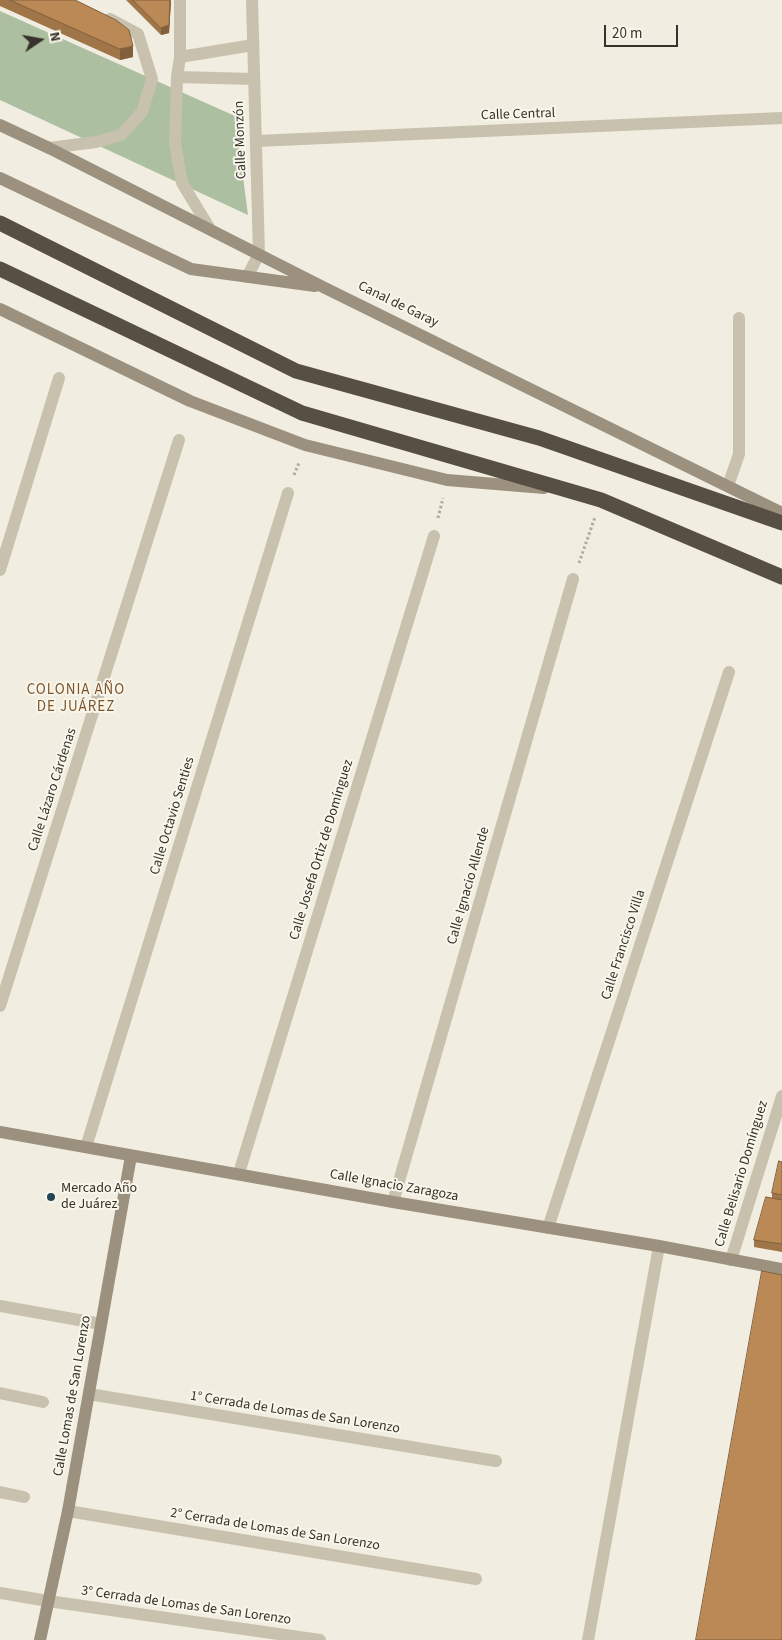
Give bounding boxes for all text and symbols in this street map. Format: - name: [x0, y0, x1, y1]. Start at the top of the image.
- north arrow: [15, 15, 65, 65]
- scale bar: [607, 15, 681, 47]
- text: 20 m: [612, 23, 642, 44]
- text: N: [44, 30, 65, 44]
- street label: Calle Monzón: [231, 101, 251, 179]
- street label: Calle Central: [481, 105, 555, 125]
- street label: Canal de Garay: [355, 278, 441, 332]
- district label: COLONIA AÑO DE JUÁREZ: [25, 682, 127, 717]
- street label: Calle Lázaro Cárdenas: [25, 726, 81, 854]
- street label: Calle Octavio Senties: [147, 755, 199, 877]
- street label: Calle Josefa Ortiz de Domínguez: [287, 758, 357, 942]
- street label: Calle Ignacio Allende: [444, 825, 494, 947]
- street label: Calle Francisco Villa: [598, 888, 650, 1002]
- street label: Calle Belisario Domínguez: [712, 1099, 772, 1249]
- street label: Calle Ignacio Zaragoza: [328, 1166, 460, 1206]
- place label: Mercado Año de Juárez: [61, 1181, 137, 1214]
- marker: Mercado Año de Juárez: [45, 1191, 57, 1203]
- street label: Calle Lomas de San Lorenzo: [51, 1314, 95, 1478]
- street label: 1° Cerrada de Lomas de San Lorenzo: [189, 1388, 401, 1438]
- street label: 2° Cerrada de Lomas de San Lorenzo: [169, 1505, 381, 1555]
- street label: 3° Cerrada de Lomas de San Lorenzo: [80, 1583, 292, 1629]

